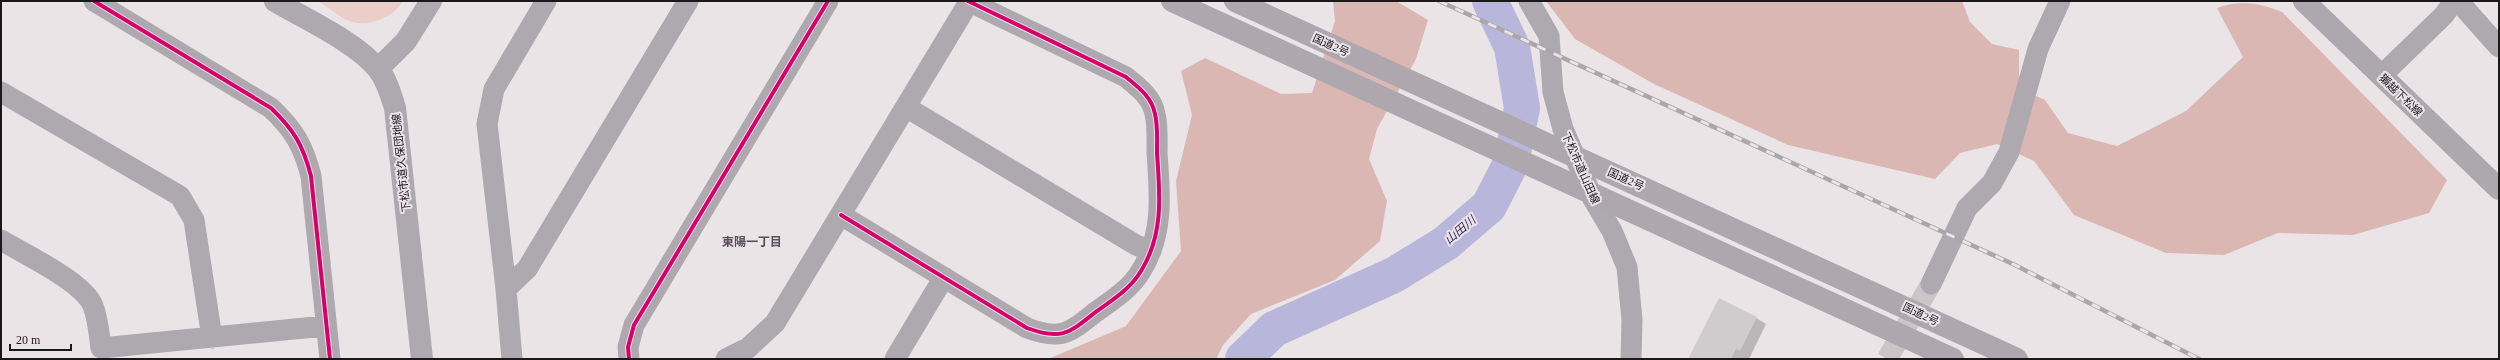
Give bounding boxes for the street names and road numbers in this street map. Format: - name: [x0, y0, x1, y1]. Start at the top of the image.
- street label: 国道2号: [1311, 32, 1351, 58]
- street label: 獺越下松線: [2377, 72, 2425, 118]
- street label: 下松市道久保団地線: [390, 113, 412, 213]
- street label: 下松市道山田線: [1560, 130, 1602, 206]
- street label: 国道2号: [1606, 166, 1646, 192]
- street label: 国道2号: [1901, 300, 1941, 328]

